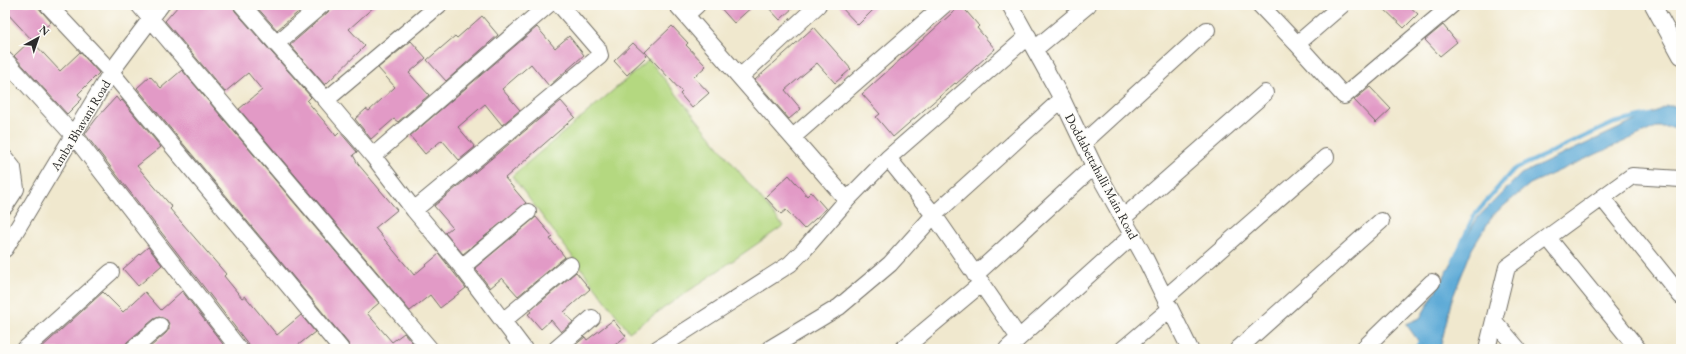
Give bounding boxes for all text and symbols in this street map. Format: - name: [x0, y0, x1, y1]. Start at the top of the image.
- north arrow: [18, 18, 58, 58]
- text: N: [37, 22, 52, 39]
- street label: Amba Bhavani Road: [46, 76, 114, 175]
- street label: Doddabettahalli Main Road: [1061, 110, 1142, 242]

